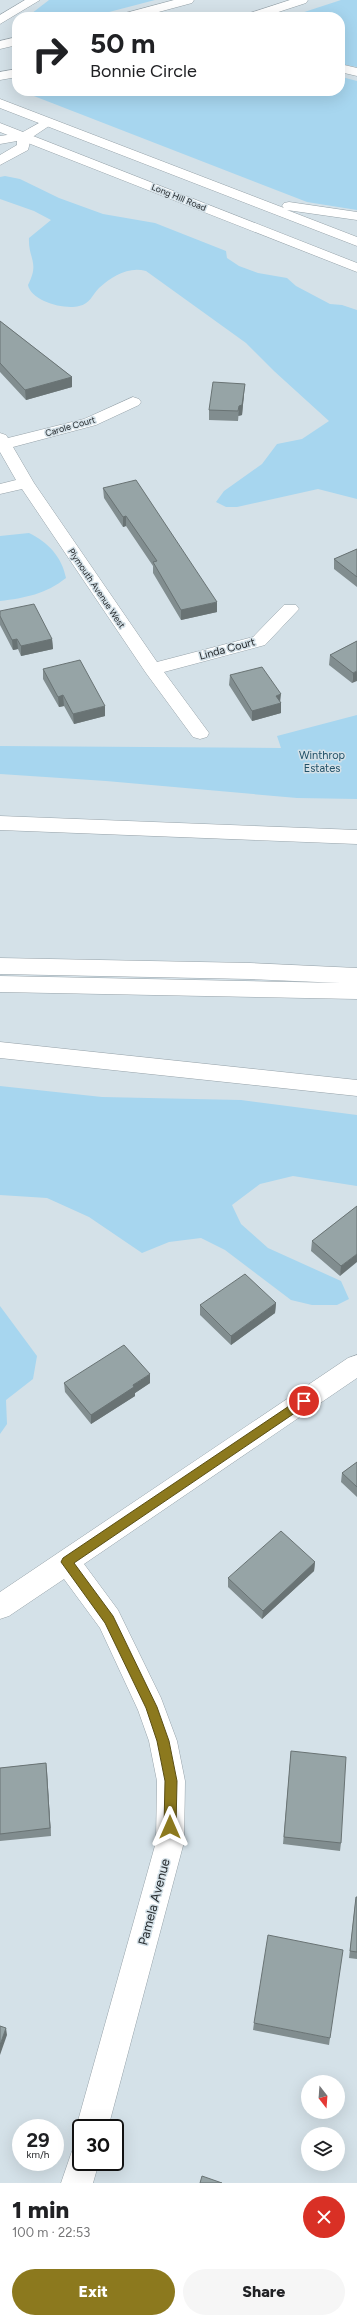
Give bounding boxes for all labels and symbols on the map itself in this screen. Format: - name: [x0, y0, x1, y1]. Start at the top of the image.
- street label: Long Hill Road: [150, 181, 208, 213]
- street label: Carole Court: [44, 413, 97, 438]
- street label: Plymouth Avenue West: [66, 546, 128, 630]
- street label: Linda Court: [198, 635, 256, 663]
- park label: Winthrop Estates: [299, 749, 346, 775]
- pin: [287, 1384, 321, 1418]
- position arrow: [149, 1806, 191, 1848]
- street label: Pamela Avenue: [135, 1857, 173, 1947]
- north arrow: [301, 2075, 345, 2119]
- speed limit sign: 30: [72, 2119, 124, 2171]

